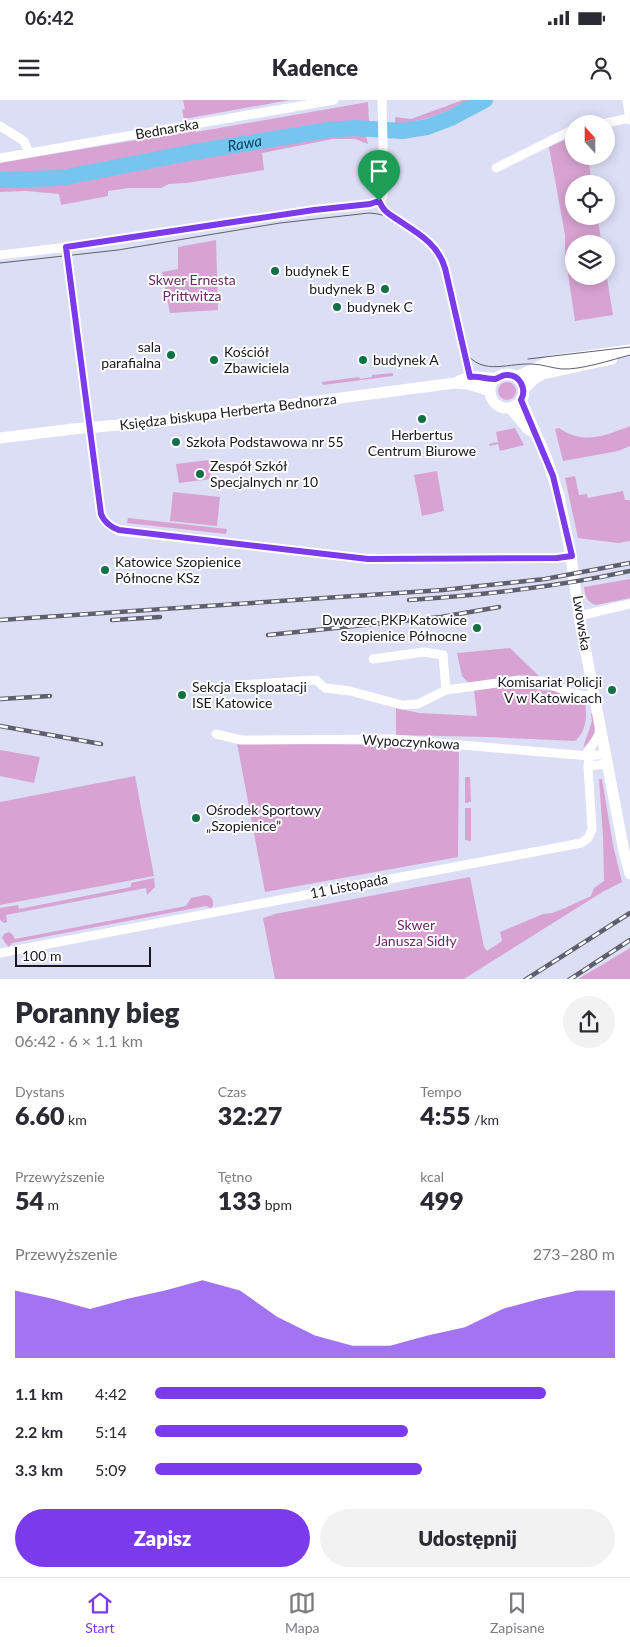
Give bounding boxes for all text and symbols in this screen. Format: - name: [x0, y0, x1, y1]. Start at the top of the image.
- text: 06:42: [25, 6, 74, 29]
- icon: menu: [15, 54, 43, 82]
- text: Kadence: [272, 54, 358, 81]
- icon: person: [587, 54, 615, 82]
- street label: Bednarska: [134, 115, 200, 142]
- north arrow: [565, 115, 615, 165]
- map controls: [565, 115, 615, 285]
- water label: Rawa: [226, 131, 263, 154]
- pin: [358, 150, 400, 201]
- icon: arrive: [365, 157, 393, 185]
- button: locate: [565, 175, 615, 225]
- button: layers: [565, 235, 615, 285]
- place label: budynek E: [285, 262, 350, 279]
- marker: budynek E: [269, 265, 281, 277]
- park label: Skwer Ernesta Prittwitza: [148, 271, 236, 304]
- place label: budynek B: [309, 280, 375, 297]
- marker: budynek B: [379, 283, 391, 295]
- place label: budynek C: [347, 298, 414, 315]
- marker: budynek C: [331, 301, 343, 313]
- place label: sala parafialna: [101, 338, 161, 371]
- place label: Kościół Zbawiciela: [224, 343, 289, 376]
- marker: sala parafialna: [165, 349, 177, 361]
- place label: budynek A: [373, 351, 439, 368]
- marker: Kościół Zbawiciela: [208, 354, 220, 366]
- marker: budynek A: [357, 354, 369, 366]
- street label: Księdza biskupa Herberta Bednorza: [118, 390, 337, 433]
- marker: Herbertus Centrum Biurowe: [416, 413, 428, 425]
- place label: Herbertus Centrum Biurowe: [368, 426, 476, 459]
- place label: Szkoła Podstawowa nr 55: [186, 433, 344, 450]
- marker: Szkoła Podstawowa nr 55: [170, 436, 182, 448]
- place label: Zespół Szkół Specjalnych nr 10: [210, 457, 318, 490]
- marker: Zespół Szkół Specjalnych nr 10: [194, 468, 206, 480]
- place label: Katowice Szopienice Północne KSz: [115, 553, 241, 586]
- marker: Katowice Szopienice Północne KSz: [99, 564, 111, 576]
- street label: Lwowska: [570, 594, 595, 652]
- place label: Dworzec PKP Katowice Szopienice Północne: [322, 611, 467, 644]
- marker: Dworzec PKP Katowice Szopienice Północne: [471, 622, 483, 634]
- place label: Komisariat Policji V w Katowicach: [497, 673, 602, 706]
- place label: Sekcja Eksploatacji ISE Katowice: [192, 678, 307, 711]
- marker: Komisariat Policji V w Katowicach: [606, 684, 618, 696]
- marker: Sekcja Eksploatacji ISE Katowice: [176, 689, 188, 701]
- street label: Wypoczynkowa: [362, 730, 460, 753]
- place label: Ośrodek Sportowy „Szopienice”: [206, 801, 322, 834]
- marker: Ośrodek Sportowy „Szopienice”: [190, 812, 202, 824]
- street label: 11 Listopada: [309, 870, 389, 901]
- park label: Skwer Janusza Sidły: [375, 916, 457, 949]
- scale bar: [15, 944, 151, 968]
- text: 100 m: [22, 947, 61, 964]
- text: Poranny bieg: [15, 995, 180, 1029]
- button: share: [563, 996, 615, 1048]
- text: 06:42 · 6 × 1.1 km: [15, 1031, 143, 1050]
- text: Dystans: [15, 1083, 65, 1100]
- text: Czas: [218, 1083, 246, 1100]
- text: Tempo: [420, 1083, 462, 1100]
- text: 6.60: [15, 1100, 64, 1130]
- text: 32:27: [218, 1100, 282, 1130]
- text: 4:55: [420, 1100, 470, 1130]
- text: km: [64, 1111, 87, 1128]
- text: /km: [470, 1111, 499, 1128]
- text: Przewyższenie: [15, 1168, 105, 1185]
- text: Tętno: [218, 1168, 252, 1185]
- text: kcal: [420, 1168, 444, 1185]
- text: 54: [15, 1185, 44, 1215]
- text: 133: [218, 1185, 261, 1215]
- text: 499: [420, 1185, 464, 1215]
- text: m: [44, 1196, 59, 1213]
- text: bpm: [261, 1196, 292, 1213]
- text: Przewyższenie: [15, 1244, 117, 1263]
- text: 273–280 m: [533, 1244, 615, 1263]
- text: 1.1 km: [15, 1384, 63, 1403]
- text: 4:42: [95, 1384, 127, 1403]
- text: 2.2 km: [15, 1422, 63, 1441]
- text: 5:14: [95, 1422, 127, 1441]
- text: 3.3 km: [15, 1460, 63, 1479]
- text: 5:09: [95, 1460, 127, 1479]
- button: Zapisz: [15, 1509, 310, 1567]
- button: Udostępnij: [320, 1509, 615, 1567]
- tab: Start: [85, 1589, 115, 1636]
- tab: Mapa: [285, 1589, 320, 1636]
- tab: Zapisane: [490, 1589, 545, 1636]

